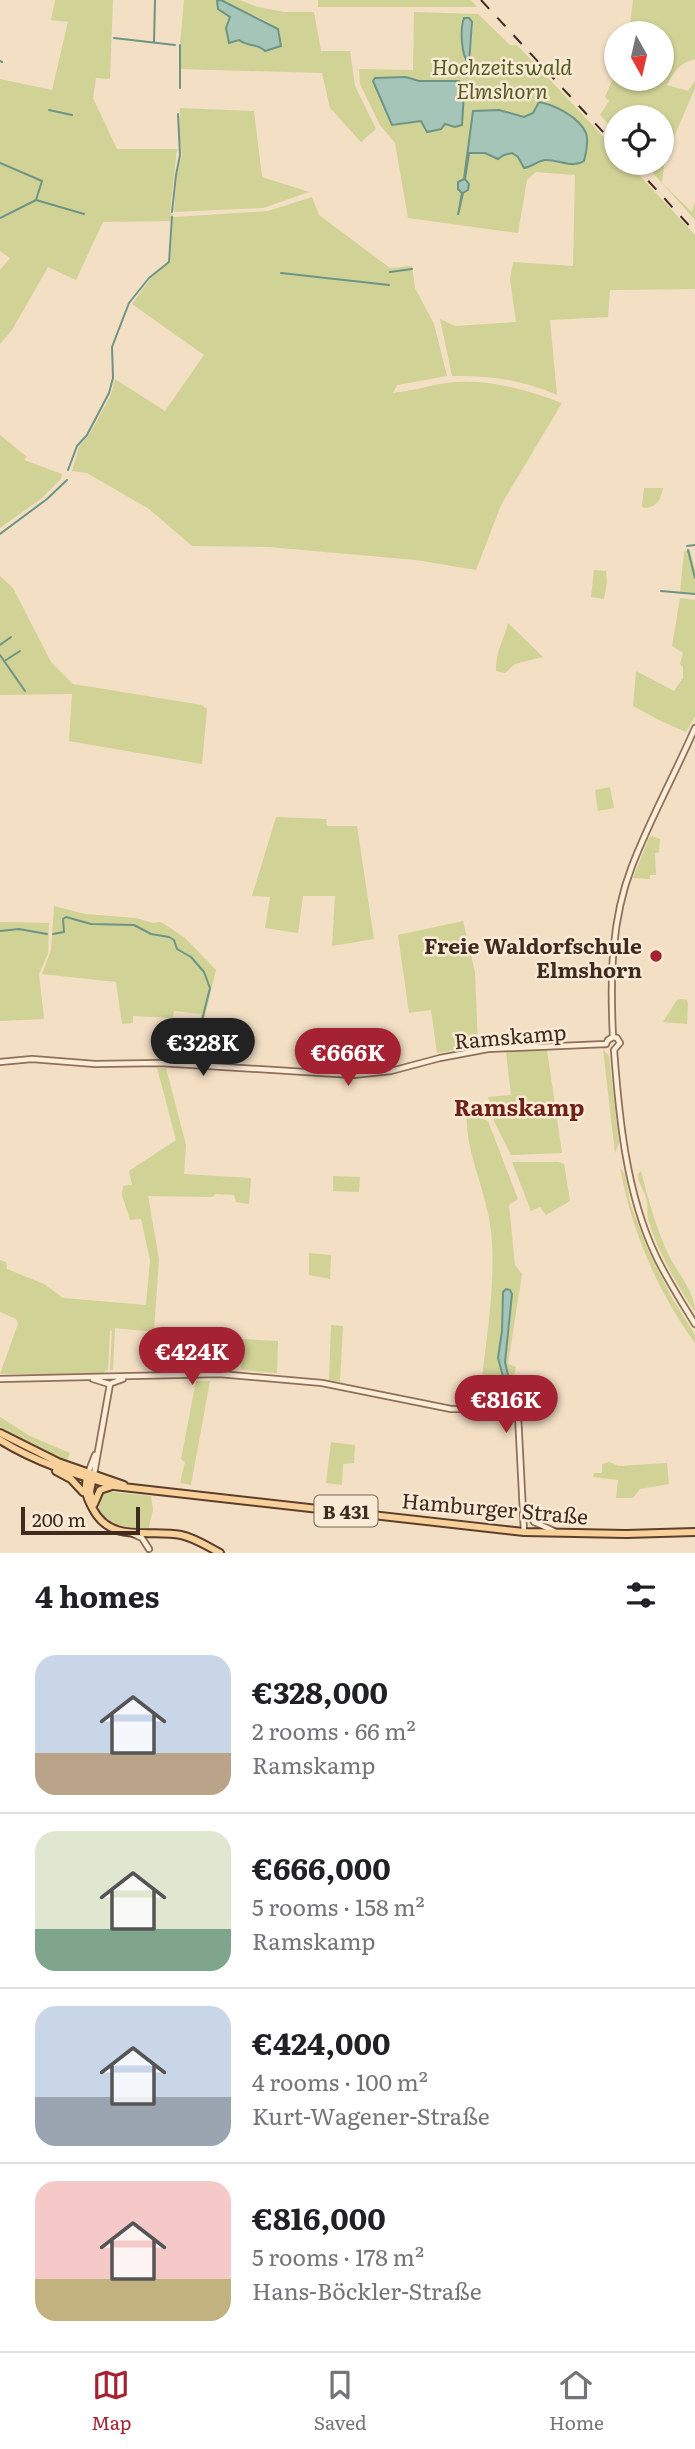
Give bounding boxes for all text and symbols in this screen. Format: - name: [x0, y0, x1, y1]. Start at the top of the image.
- north arrow: [604, 21, 674, 91]
- map controls: [604, 21, 674, 175]
- park label: Hochzeitswald Elmshorn: [432, 50, 572, 105]
- button: locate: [604, 105, 674, 175]
- place label: Freie Waldorfschule Elmshorn: [424, 929, 642, 984]
- marker: Freie Waldorfschule Elmshorn: [648, 948, 664, 964]
- street label: Ramskamp: [453, 1015, 567, 1055]
- pin: €328K: [154, 1018, 252, 1078]
- text: €328K: [167, 1024, 239, 1058]
- pin: €666K: [299, 1028, 397, 1088]
- text: €666K: [311, 1034, 385, 1068]
- district label: Ramskamp: [454, 1089, 584, 1123]
- pin: €424K: [143, 1328, 241, 1387]
- text: €424K: [155, 1333, 229, 1367]
- pin: €816K: [457, 1376, 555, 1435]
- text: €816K: [471, 1381, 541, 1415]
- street label: Hamburger Straße: [400, 1483, 590, 1531]
- road number: B 431: [314, 1496, 378, 1526]
- scale bar: [21, 1504, 140, 1536]
- text: 200 m: [32, 1505, 86, 1533]
- text: 4 homes: [35, 1573, 160, 1617]
- icon: filters: [622, 1576, 660, 1614]
- text: €328,000: [252, 1669, 388, 1713]
- icon: home: [91, 1683, 175, 1767]
- text: 2 rooms · 66 m²: [252, 1713, 416, 1747]
- text: Ramskamp: [252, 1747, 375, 1781]
- text: €666,000: [252, 1845, 391, 1889]
- icon: home: [91, 1859, 175, 1943]
- text: 5 rooms · 158 m²: [252, 1889, 425, 1923]
- text: Ramskamp: [252, 1923, 375, 1957]
- text: €424,000: [252, 2020, 390, 2064]
- icon: home: [91, 2034, 175, 2118]
- text: 4 rooms · 100 m²: [252, 2064, 428, 2098]
- text: Kurt-Wagener-Straße: [252, 2098, 490, 2132]
- text: €816,000: [252, 2195, 386, 2239]
- icon: home: [91, 2209, 175, 2293]
- text: 5 rooms · 178 m²: [252, 2239, 424, 2273]
- text: Hans-Böckler-Straße: [252, 2273, 482, 2307]
- tab: Map: [91, 2366, 132, 2436]
- tab: Saved: [314, 2366, 367, 2436]
- tab: Home: [549, 2366, 604, 2436]

